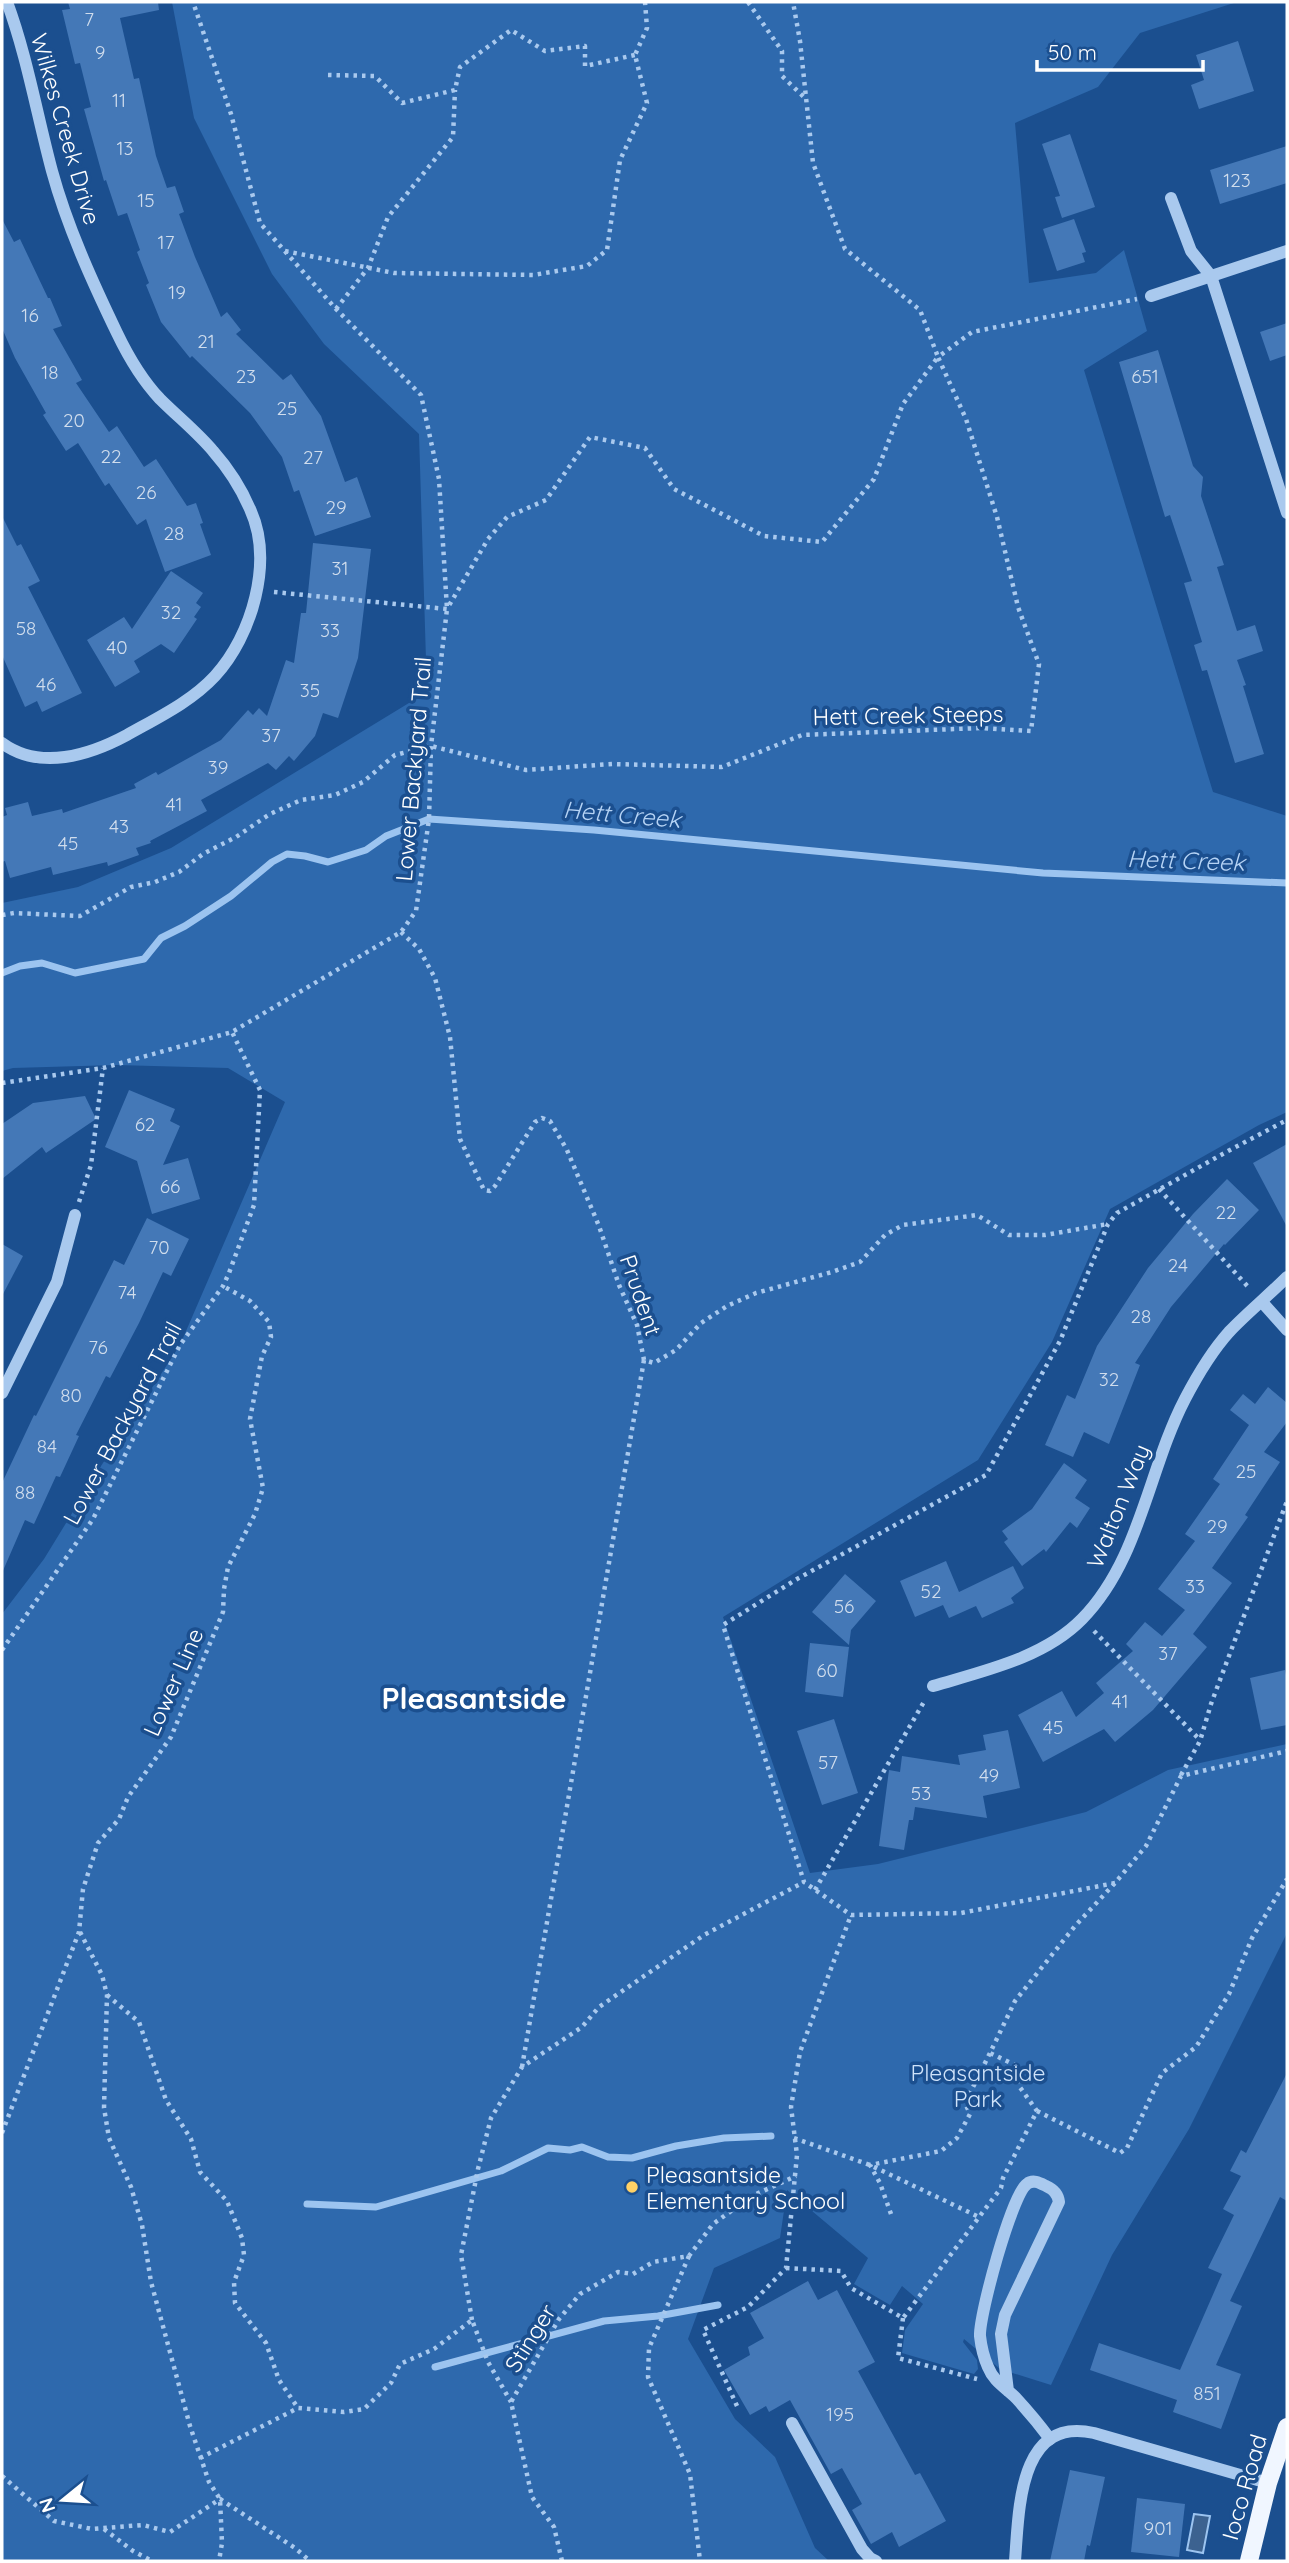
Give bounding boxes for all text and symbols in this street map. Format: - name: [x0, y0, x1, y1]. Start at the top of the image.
- house number: 7: [84, 7, 94, 31]
- scale bar: [1037, 28, 1203, 72]
- street label: Wilkes Creek Drive: [25, 30, 107, 228]
- text: 50 m: [1048, 39, 1097, 65]
- house number: 9: [95, 40, 105, 64]
- house number: 11: [112, 88, 126, 112]
- house number: 13: [117, 136, 134, 160]
- house number: 123: [1223, 168, 1251, 192]
- house number: 15: [137, 188, 155, 212]
- house number: 17: [158, 230, 175, 254]
- house number: 19: [168, 280, 186, 304]
- house number: 16: [21, 303, 39, 327]
- house number: 21: [197, 329, 215, 353]
- house number: 18: [41, 360, 59, 384]
- house number: 23: [236, 364, 256, 388]
- house number: 651: [1131, 364, 1159, 388]
- house number: 25: [277, 396, 297, 420]
- house number: 20: [63, 408, 85, 432]
- house number: 22: [100, 444, 122, 468]
- house number: 27: [303, 445, 323, 469]
- house number: 26: [136, 480, 156, 504]
- house number: 29: [325, 495, 347, 519]
- house number: 28: [164, 521, 184, 545]
- house number: 31: [332, 556, 349, 580]
- house number: 32: [161, 600, 181, 624]
- house number: 58: [16, 616, 36, 640]
- house number: 33: [320, 618, 340, 642]
- house number: 40: [106, 635, 128, 659]
- street label: Lower Backyard Trail: [389, 655, 437, 883]
- house number: 46: [36, 672, 56, 696]
- house number: 35: [300, 678, 320, 702]
- street label: Hett Creek Steeps: [812, 699, 1004, 731]
- house number: 37: [261, 723, 281, 747]
- house number: 39: [208, 755, 228, 779]
- house number: 41: [166, 792, 182, 816]
- water label: Hett Creek: [562, 794, 684, 834]
- house number: 43: [109, 814, 129, 838]
- house number: 45: [58, 831, 78, 855]
- water label: Hett Creek: [1127, 843, 1248, 877]
- house number: 62: [135, 1112, 155, 1136]
- house number: 66: [160, 1174, 180, 1198]
- house number: 22: [1215, 1200, 1237, 1224]
- house number: 70: [148, 1235, 170, 1259]
- street label: Prudent: [614, 1251, 668, 1339]
- house number: 24: [1168, 1253, 1188, 1277]
- house number: 74: [117, 1280, 137, 1304]
- house number: 28: [1131, 1304, 1151, 1328]
- street label: Lower Backyard Trail: [56, 1317, 188, 1529]
- house number: 76: [88, 1335, 108, 1359]
- house number: 32: [1099, 1367, 1119, 1391]
- house number: 80: [60, 1383, 82, 1407]
- house number: 84: [37, 1434, 57, 1458]
- street label: Walton Way: [1080, 1440, 1156, 1572]
- house number: 25: [1236, 1459, 1256, 1483]
- house number: 88: [15, 1480, 35, 1504]
- house number: 29: [1206, 1514, 1228, 1538]
- house number: 33: [1185, 1574, 1205, 1598]
- house number: 52: [921, 1579, 941, 1603]
- house number: 56: [834, 1594, 854, 1618]
- street label: Lower Line: [136, 1624, 210, 1740]
- house number: 37: [1158, 1641, 1178, 1665]
- house number: 60: [816, 1658, 838, 1682]
- district label: Pleasantside: [382, 1679, 566, 1717]
- house number: 41: [1112, 1689, 1128, 1713]
- house number: 45: [1043, 1715, 1063, 1739]
- house number: 57: [818, 1750, 838, 1774]
- house number: 49: [979, 1763, 999, 1787]
- house number: 53: [911, 1781, 931, 1805]
- park label: Pleasantside Park: [911, 2058, 1045, 2113]
- place label: Pleasantside Elementary School: [646, 2160, 845, 2215]
- marker: Pleasantside Elementary School: [624, 2179, 640, 2195]
- street label: Stinger: [498, 2299, 562, 2377]
- house number: 851: [1193, 2381, 1221, 2405]
- house number: 195: [826, 2402, 854, 2426]
- street label: Ioco Road: [1215, 2431, 1273, 2543]
- north arrow: [28, 2465, 98, 2535]
- text: N: [33, 2495, 60, 2516]
- house number: 901: [1144, 2516, 1172, 2540]

